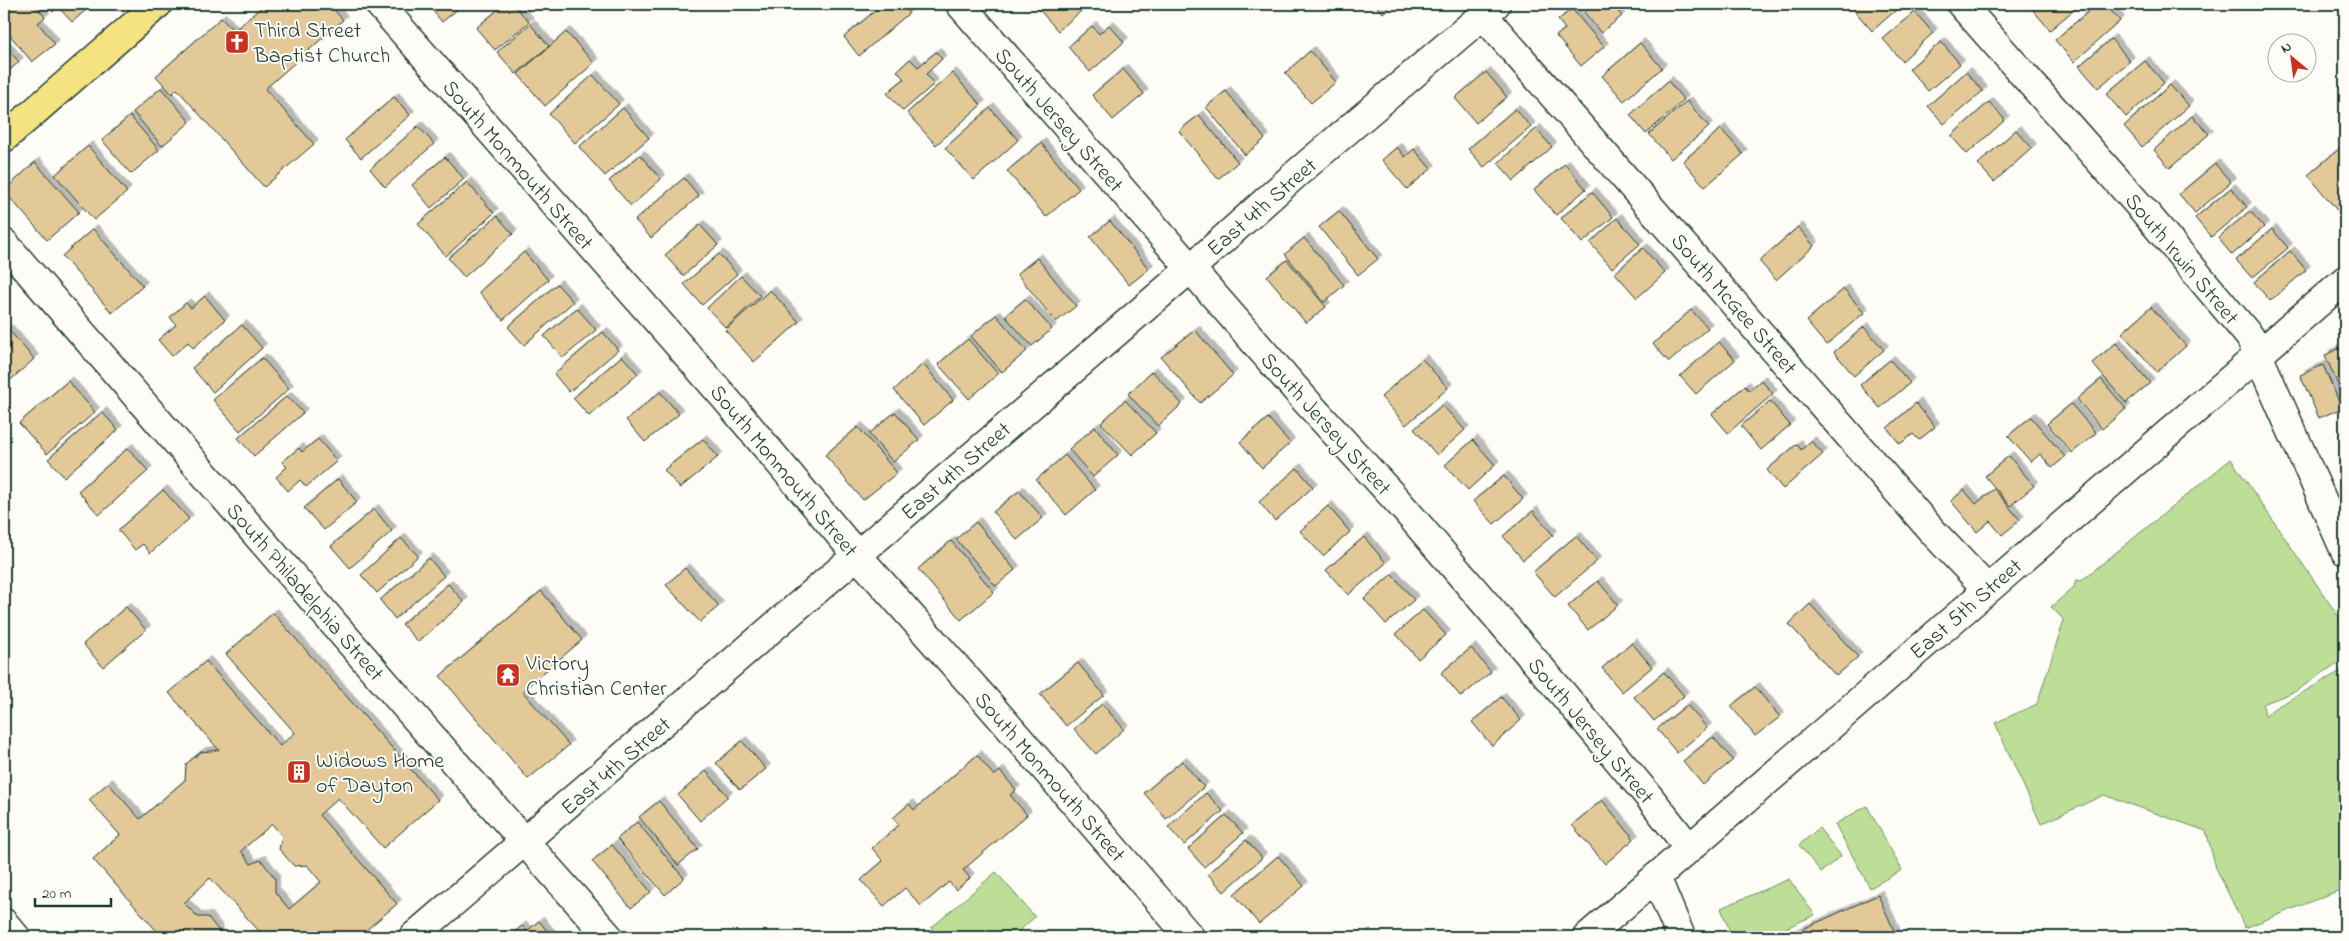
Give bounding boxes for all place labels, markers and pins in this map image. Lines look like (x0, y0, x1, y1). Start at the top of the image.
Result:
place label: Third Street Baptist Church (253, 16, 390, 73)
church icon: Third Street Baptist Church (224, 29, 250, 55)
place label: Victory Christian Center (525, 649, 667, 706)
temple icon: Victory Christian Center (495, 662, 521, 688)
place label: Widows Home of Dayton (316, 746, 444, 804)
building icon: Widows Home of Dayton (286, 759, 312, 785)

